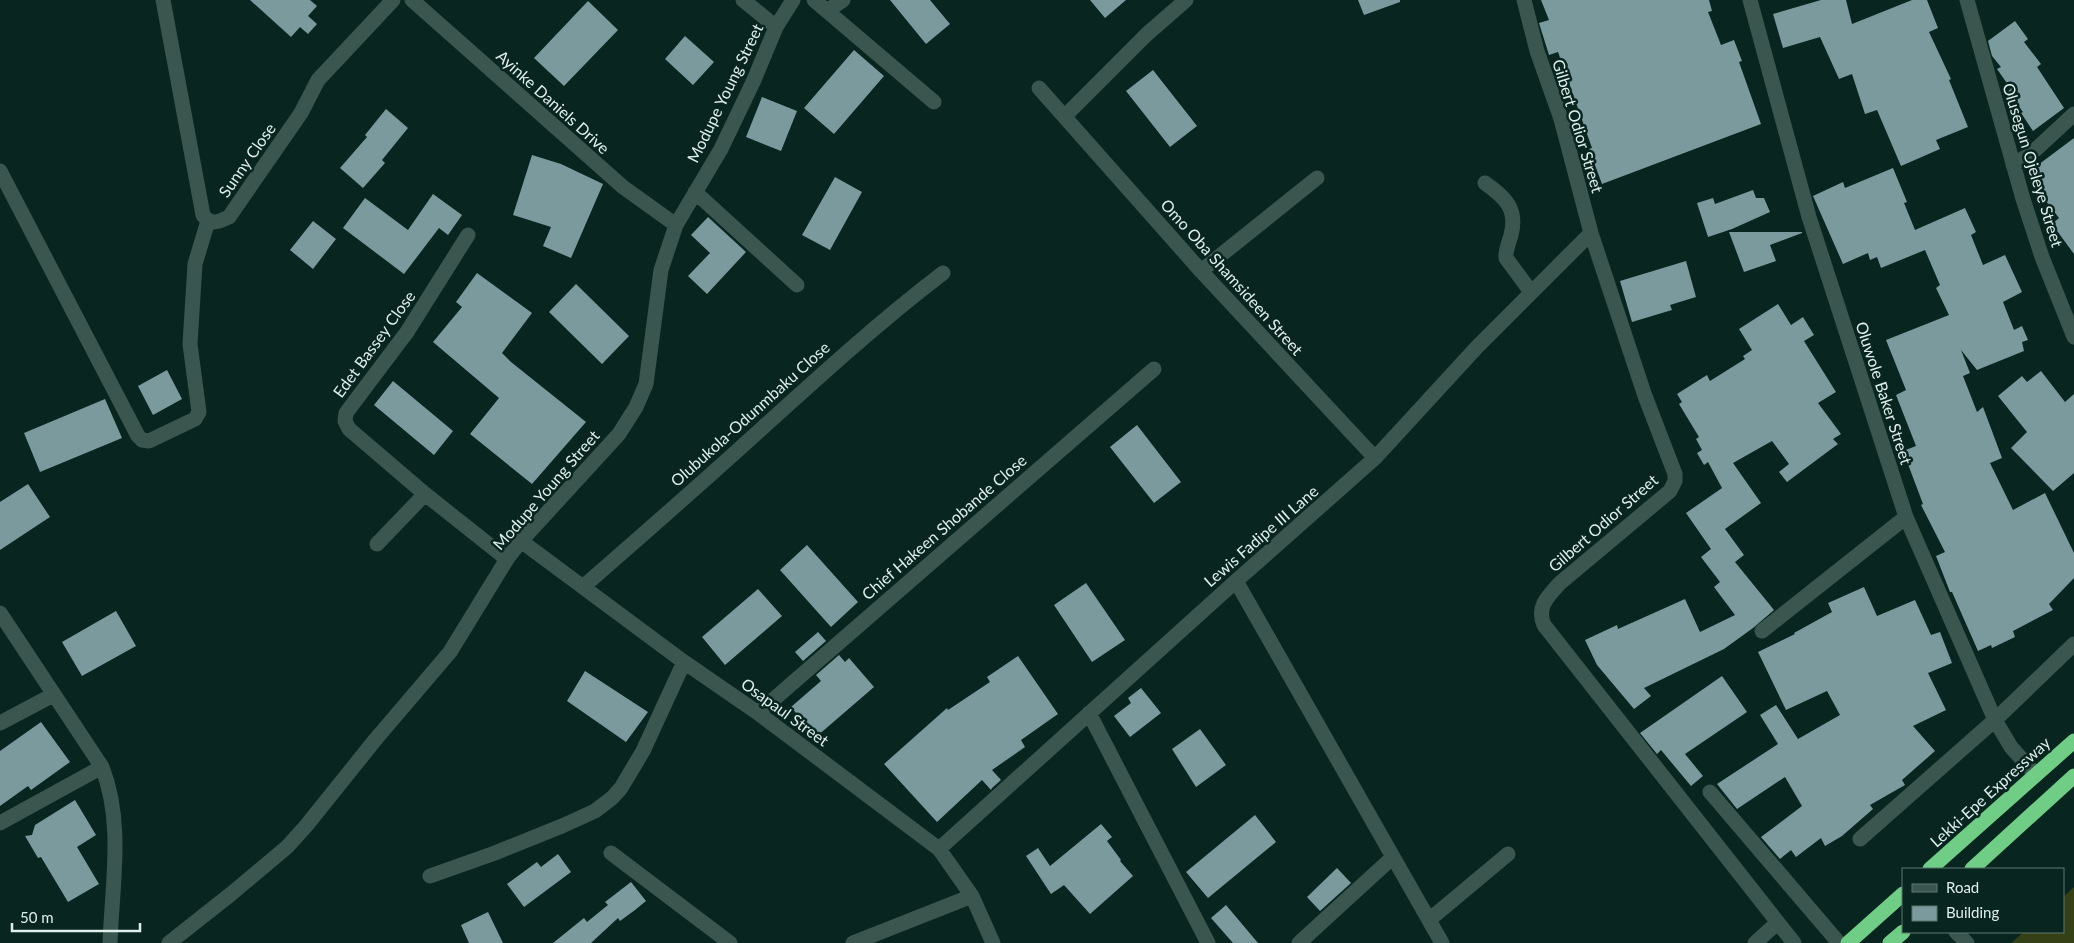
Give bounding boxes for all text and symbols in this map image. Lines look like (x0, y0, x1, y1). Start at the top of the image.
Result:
street label: Modupe Young Street (683, 20, 767, 165)
street label: Ayinke Daniels Drive (493, 46, 614, 157)
street label: Gilbert Odior Street (1549, 57, 1608, 195)
street label: Olusegun Ojeleye Street (1999, 80, 2068, 249)
street label: Sunny Close (214, 119, 279, 200)
street label: Omo Oba Shamsideen Street (1157, 195, 1308, 359)
street label: Edet Bassey Close (329, 287, 419, 401)
street label: Oluwole Baker Street (1852, 319, 1917, 467)
street label: Olubukola-Odunmbaku Close (666, 337, 833, 490)
street label: Modupe Young Street (489, 426, 603, 553)
street label: Chief Hakeen Shobande Close (858, 450, 1030, 603)
street label: Gilbert Odior Street (1544, 470, 1661, 575)
street label: Lewis Fadipe III Lane (1200, 481, 1322, 590)
street label: Osapaul Street (738, 674, 833, 750)
street label: Lekki-Epe Expressway (1926, 732, 2054, 851)
legend (1902, 868, 2064, 933)
text: Road (1946, 878, 1979, 896)
scale bar (12, 900, 140, 932)
text: Building (1946, 903, 1999, 921)
text: 50 m (20, 908, 54, 926)

